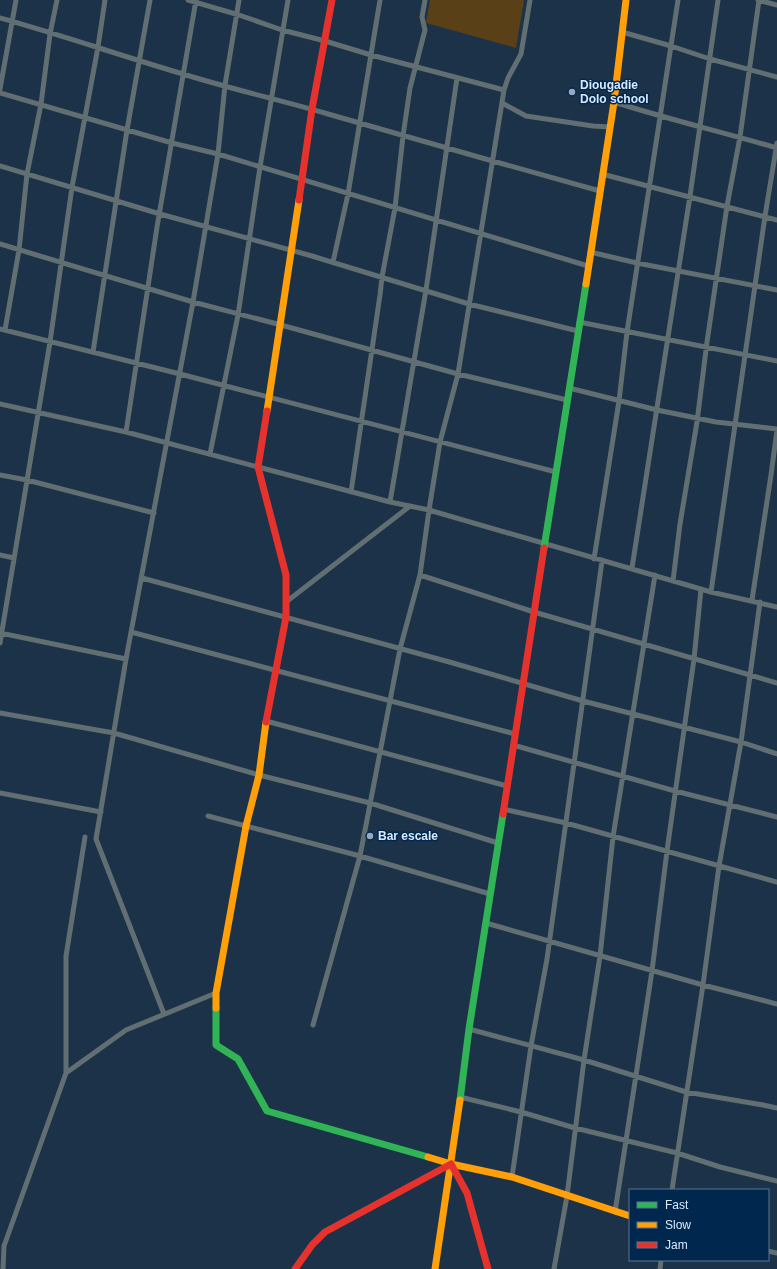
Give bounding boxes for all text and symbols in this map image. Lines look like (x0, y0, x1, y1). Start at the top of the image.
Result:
place label: Diougadie Dolo school (580, 78, 649, 106)
marker: Diougadie Dolo school (567, 87, 577, 97)
place label: Bar escale (378, 829, 438, 843)
marker: Bar escale (365, 831, 375, 841)
legend (629, 1189, 769, 1261)
text: Fast (665, 1198, 689, 1212)
text: Slow (665, 1218, 691, 1232)
text: Jam (665, 1238, 688, 1252)

